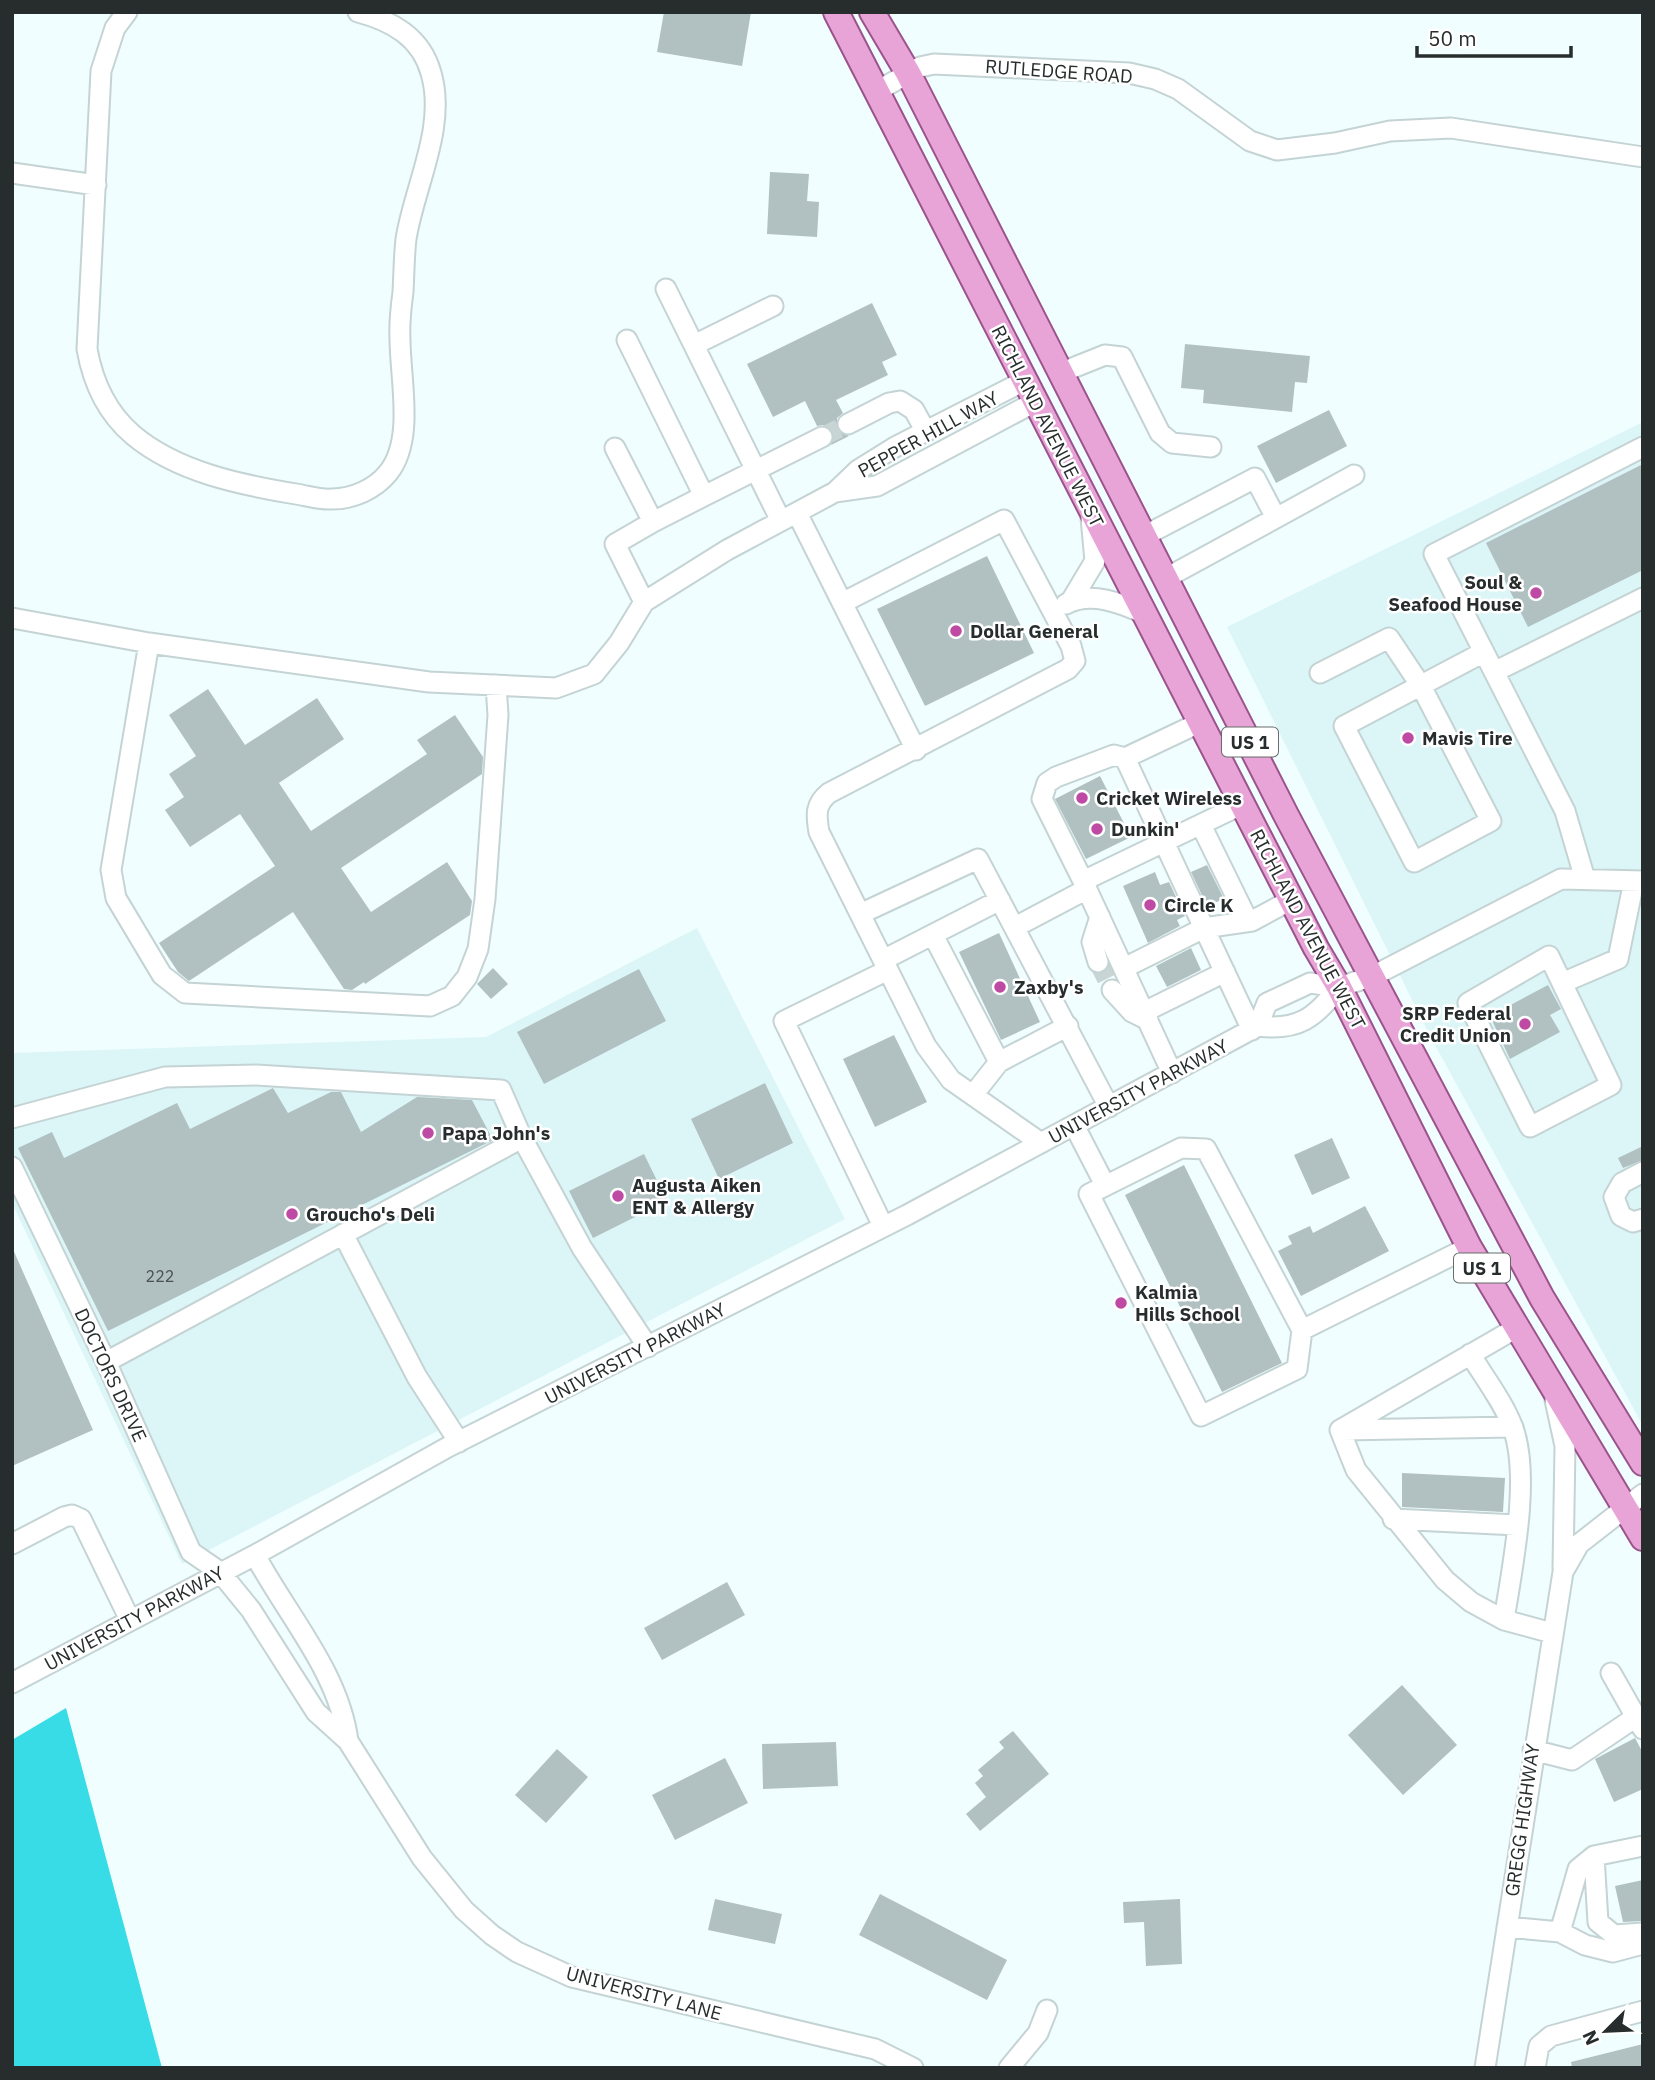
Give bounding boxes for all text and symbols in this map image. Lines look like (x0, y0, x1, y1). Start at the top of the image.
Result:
scale bar (1417, 14, 1571, 58)
text: 50 m (1428, 24, 1477, 52)
street label: RUTLEDGE ROAD (984, 54, 1134, 88)
street label: RICHLAND AVENUE WEST (987, 321, 1109, 531)
street label: PEPPER HILL WAY (853, 385, 1003, 483)
place label: Soul & Seafood House (1388, 570, 1522, 616)
marker: Soul & Seafood House (1528, 585, 1544, 601)
place label: Dollar General (970, 619, 1099, 643)
marker: Dollar General (948, 623, 964, 639)
place label: Mavis Tire (1422, 726, 1513, 750)
road number: US 1 (1222, 728, 1278, 756)
marker: Mavis Tire (1400, 730, 1416, 746)
place label: Cricket Wireless (1096, 786, 1242, 810)
marker: Cricket Wireless (1074, 790, 1090, 806)
place label: Dunkin' (1111, 817, 1179, 841)
marker: Dunkin' (1089, 821, 1105, 837)
street label: RICHLAND AVENUE WEST (1245, 825, 1371, 1033)
place label: Circle K (1164, 893, 1233, 917)
marker: Circle K (1142, 897, 1158, 913)
place label: Zaxby's (1014, 975, 1084, 999)
marker: Zaxby's (992, 979, 1008, 995)
place label: SRP Federal Credit Union (1400, 1001, 1511, 1047)
marker: SRP Federal Credit Union (1517, 1016, 1533, 1032)
street label: UNIVERSITY PARKWAY (1044, 1033, 1233, 1149)
place label: Papa John's (442, 1121, 550, 1145)
marker: Papa John's (420, 1125, 436, 1141)
place label: Augusta Aiken ENT & Allergy (632, 1173, 761, 1219)
marker: Augusta Aiken ENT & Allergy (610, 1188, 626, 1204)
place label: Groucho's Deli (306, 1202, 435, 1226)
marker: Groucho's Deli (284, 1206, 300, 1222)
road number: US 1 (1454, 1254, 1510, 1282)
house number: 222 (146, 1266, 174, 1286)
place label: Kalmia Hills School (1135, 1280, 1240, 1326)
marker: Kalmia Hills School (1113, 1295, 1129, 1311)
street label: UNIVERSITY PARKWAY (540, 1297, 730, 1409)
street label: DOCTORS DRIVE (70, 1304, 152, 1446)
street label: UNIVERSITY PARKWAY (40, 1560, 229, 1676)
street label: GREGG HIGHWAY (1499, 1741, 1545, 1898)
street label: UNIVERSITY LANE (563, 1961, 725, 2025)
north arrow (1571, 1996, 1641, 2066)
text: N (1577, 2027, 1604, 2049)

